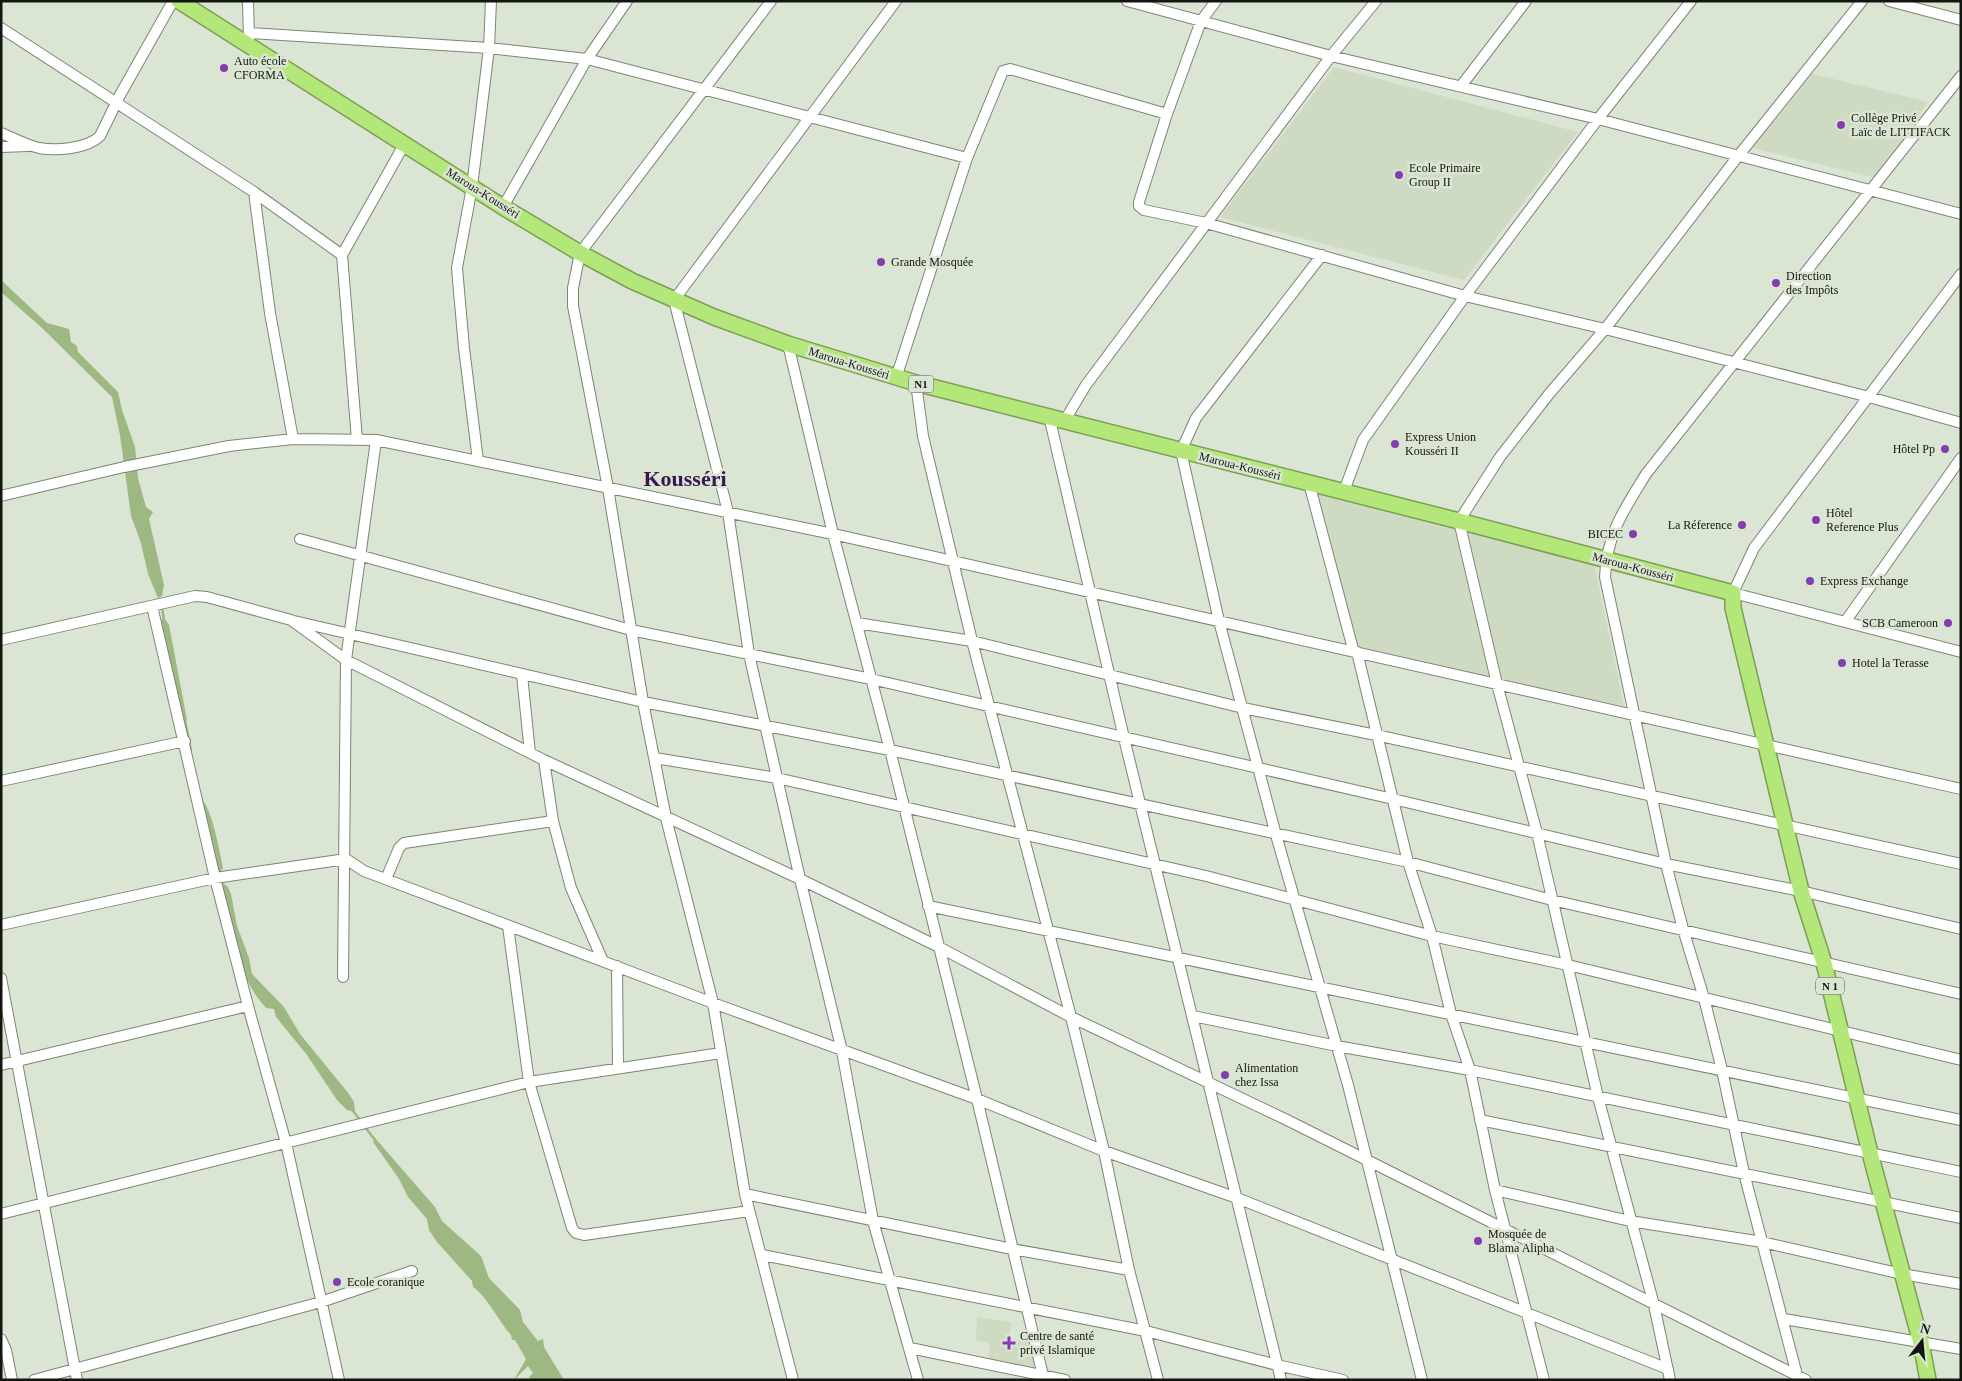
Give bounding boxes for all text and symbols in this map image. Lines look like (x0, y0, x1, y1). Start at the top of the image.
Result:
place label: Auto école CFORMA (234, 54, 286, 82)
marker: Auto école CFORMA (218, 62, 230, 74)
place label: Collège Privé Laïc de LITTIFACK (1851, 111, 1951, 139)
marker: Collège Privé Laïc de LITTIFACK (1835, 119, 1847, 131)
place label: Ecole Primaire Group II (1409, 161, 1481, 189)
street label: Maroua-Kousséri (444, 165, 523, 222)
marker: Ecole Primaire Group II (1393, 169, 1405, 181)
place label: Grande Mosquée (891, 255, 973, 269)
marker: Grande Mosquée (875, 256, 887, 268)
place label: Direction des Impôts (1786, 269, 1839, 297)
marker: Direction des Impôts (1770, 277, 1782, 289)
street label: Maroua-Kousséri (807, 344, 892, 382)
road number: N1 (908, 376, 934, 392)
place label: Express Union Kousséri II (1405, 430, 1476, 458)
marker: Express Union Kousséri II (1389, 438, 1401, 450)
place label: Hôtel Pp (1893, 442, 1935, 456)
marker: Hôtel Pp (1939, 443, 1951, 455)
street label: Maroua-Kousséri (1198, 449, 1283, 483)
district label: Kousséri (643, 466, 727, 491)
place label: Hôtel Reference Plus (1826, 506, 1899, 534)
marker: Hôtel Reference Plus (1810, 514, 1822, 526)
place label: La Réference (1668, 518, 1732, 532)
marker: La Réference (1736, 519, 1748, 531)
place label: BICEC (1588, 527, 1623, 541)
marker: BICEC (1627, 528, 1639, 540)
street label: Maroua-Kousséri (1591, 549, 1676, 585)
place label: Express Exchange (1820, 574, 1908, 588)
marker: Express Exchange (1804, 575, 1816, 587)
place label: SCB Cameroon (1862, 616, 1938, 630)
marker: SCB Cameroon (1942, 617, 1954, 629)
place label: Hotel la Terasse (1852, 656, 1929, 670)
marker: Hotel la Terasse (1836, 657, 1848, 669)
road number: N 1 (1816, 978, 1844, 994)
place label: Alimentation chez Issa (1235, 1061, 1298, 1089)
marker: Alimentation chez Issa (1219, 1069, 1231, 1081)
place label: Mosquée de Blama Alipha (1488, 1227, 1555, 1255)
marker: Mosquée de Blama Alipha (1472, 1235, 1484, 1247)
place label: Ecole coranique (347, 1275, 425, 1289)
marker: Ecole coranique (331, 1276, 343, 1288)
north arrow (1897, 1316, 1947, 1366)
text: N (1919, 1320, 1932, 1338)
place label: Centre de santé privé Islamique (1020, 1329, 1095, 1357)
marker: Centre de santé privé Islamique (1002, 1336, 1016, 1350)

